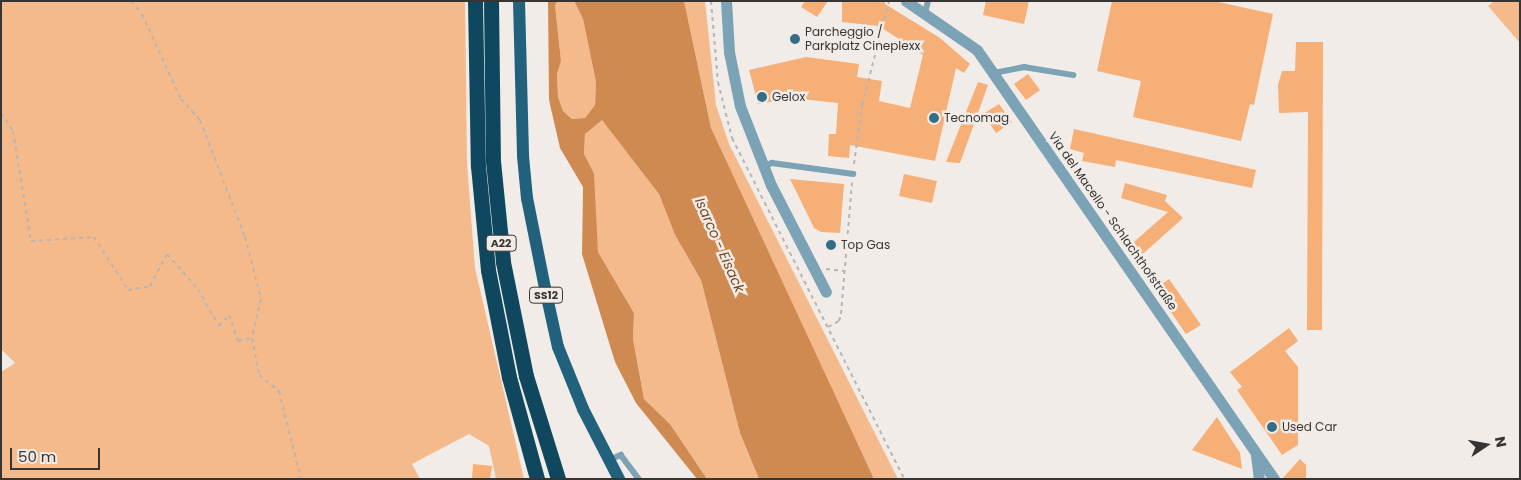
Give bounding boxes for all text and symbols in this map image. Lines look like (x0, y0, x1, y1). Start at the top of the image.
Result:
place label: Parcheggio / Parkplatz Cineplexx (805, 25, 920, 53)
marker: Parcheggio / Parkplatz Cineplexx (789, 33, 801, 45)
place label: Gelox (772, 90, 805, 104)
marker: Gelox (756, 91, 768, 103)
place label: Tecnomag (944, 111, 1009, 125)
marker: Tecnomag (928, 112, 940, 124)
street label: Via del Macello - Schlachthofstraße (1046, 129, 1180, 313)
water label: Isarco - Eisack (692, 195, 748, 295)
road number: A22 (485, 234, 517, 252)
place label: Top Gas (841, 238, 890, 252)
marker: Top Gas (825, 239, 837, 251)
road number: SS12 (528, 286, 564, 304)
place label: Used Car (1282, 420, 1337, 434)
north arrow (1461, 420, 1511, 470)
marker: Used Car (1266, 421, 1278, 433)
text: N (1490, 435, 1512, 449)
scale bar (12, 438, 102, 470)
text: 50 m (18, 446, 56, 467)

